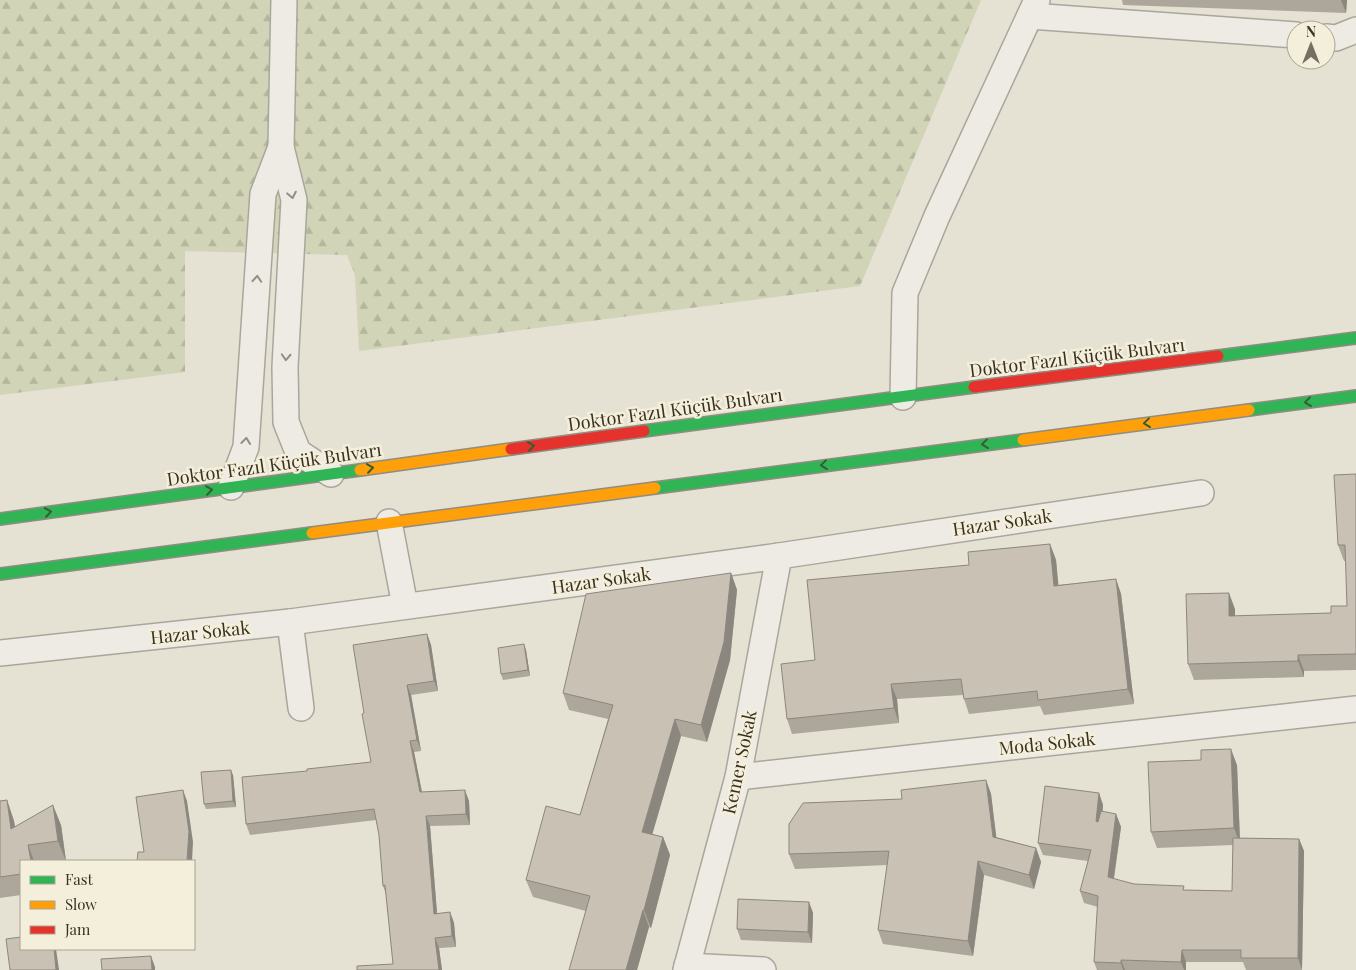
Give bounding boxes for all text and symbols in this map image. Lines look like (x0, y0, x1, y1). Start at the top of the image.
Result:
north arrow (1286, 20, 1336, 70)
text: N (1306, 22, 1316, 41)
one-way arrow (286, 190, 297, 199)
one-way arrow (251, 274, 262, 282)
street label: Doktor Fazıl Küçük Bulvarı (968, 332, 1186, 382)
one-way arrow (280, 353, 291, 361)
street label: Doktor Fazıl Küçük Bulvarı (566, 382, 784, 436)
one-way arrow (1303, 396, 1311, 407)
one-way arrow (1142, 417, 1150, 428)
one-way arrow (240, 436, 251, 444)
street label: Doktor Fazıl Küçük Bulvarı (165, 437, 383, 491)
one-way arrow (981, 438, 989, 449)
one-way arrow (527, 442, 536, 452)
one-way arrow (820, 459, 828, 470)
one-way arrow (367, 463, 375, 474)
one-way arrow (206, 485, 214, 496)
street label: Hazar Sokak (951, 503, 1053, 541)
one-way arrow (45, 507, 53, 518)
street label: Hazar Sokak (550, 561, 652, 599)
street label: Hazar Sokak (149, 615, 251, 649)
street label: Kemer Sokak (716, 708, 762, 816)
street label: Moda Sokak (998, 726, 1097, 760)
legend (20, 860, 195, 950)
text: Fast (65, 869, 94, 889)
text: Slow (65, 894, 97, 914)
text: Jam (64, 919, 91, 939)

